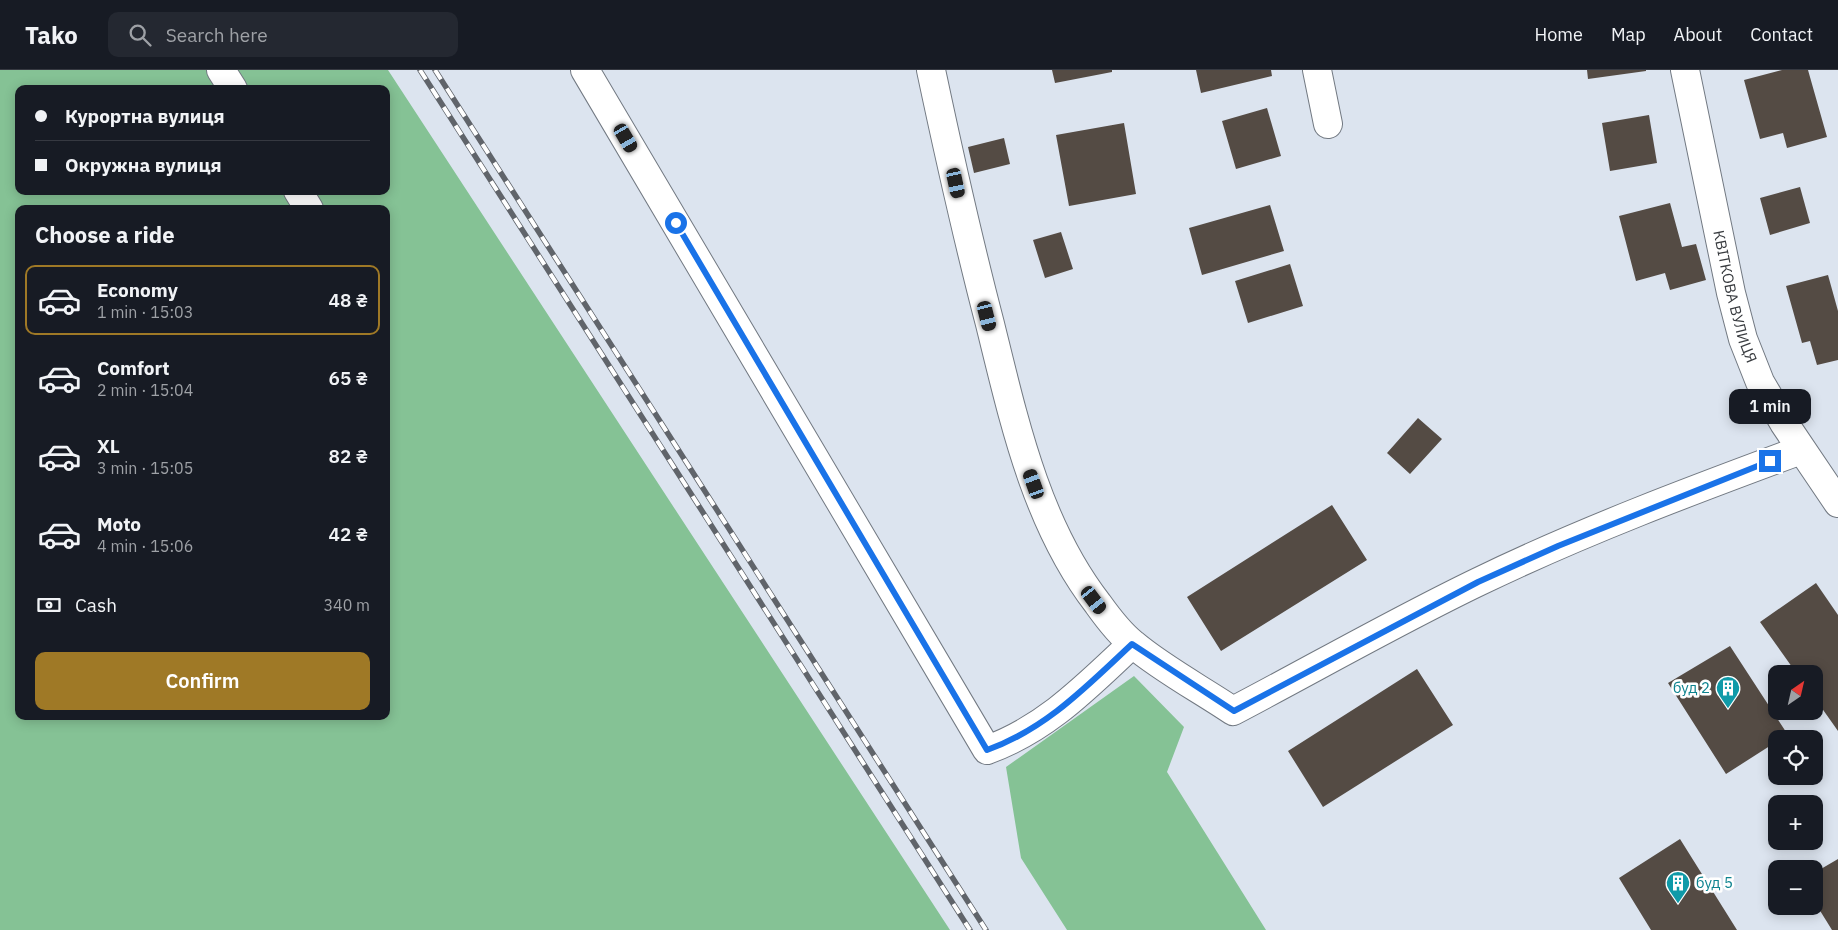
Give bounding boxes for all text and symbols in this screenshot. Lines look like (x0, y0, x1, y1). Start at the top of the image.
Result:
search box (108, 12, 458, 57)
text: Tako (25, 19, 78, 51)
icon: search (126, 21, 154, 49)
text: Search here (166, 23, 268, 47)
text: Home (1535, 23, 1583, 46)
text: Map (1611, 23, 1646, 46)
text: About (1674, 23, 1722, 46)
text: Contact (1750, 23, 1813, 46)
text: Курортна вулиця (65, 104, 225, 128)
car (612, 121, 639, 155)
text: Окружна вулиця (65, 153, 222, 177)
car (945, 167, 966, 199)
route start (665, 212, 687, 234)
text: Choose a ride (35, 220, 175, 249)
street label: КВІТКОВА ВУЛИЦЯ (1709, 228, 1761, 366)
icon: car (37, 278, 82, 323)
text: Economy (97, 278, 178, 302)
text: 48 ₴ (329, 288, 368, 312)
car (976, 300, 997, 332)
text: 1 min · 15:03 (97, 302, 193, 322)
icon: car (37, 356, 82, 401)
text: Comfort (97, 356, 170, 380)
text: 65 ₴ (329, 366, 368, 390)
text: 2 min · 15:04 (97, 380, 193, 400)
callout: 1 min (1729, 388, 1811, 424)
text: 1 min (1749, 396, 1791, 416)
icon: car (37, 434, 82, 479)
text: XL (97, 434, 120, 458)
text: 82 ₴ (329, 444, 368, 468)
route end (1759, 450, 1781, 472)
text: 3 min · 15:05 (97, 458, 193, 478)
car (1021, 467, 1046, 501)
icon: car (37, 512, 82, 557)
text: Moto (97, 512, 141, 536)
text: 42 ₴ (329, 522, 368, 546)
text: 4 min · 15:06 (97, 536, 193, 556)
car (1078, 584, 1109, 616)
icon: cash (35, 591, 63, 619)
text: Cash (75, 593, 117, 617)
text: 340 m (323, 595, 370, 615)
button: Confirm (35, 652, 370, 710)
north arrow (1768, 665, 1822, 720)
map controls (1768, 665, 1823, 915)
building icon: буд 2 (1715, 675, 1741, 709)
place label: буд 2 (1673, 678, 1710, 697)
button: locate (1768, 730, 1823, 785)
button: + (1768, 795, 1823, 850)
button: − (1768, 860, 1823, 915)
building icon: буд 5 (1665, 870, 1691, 904)
place label: буд 5 (1696, 873, 1733, 892)

